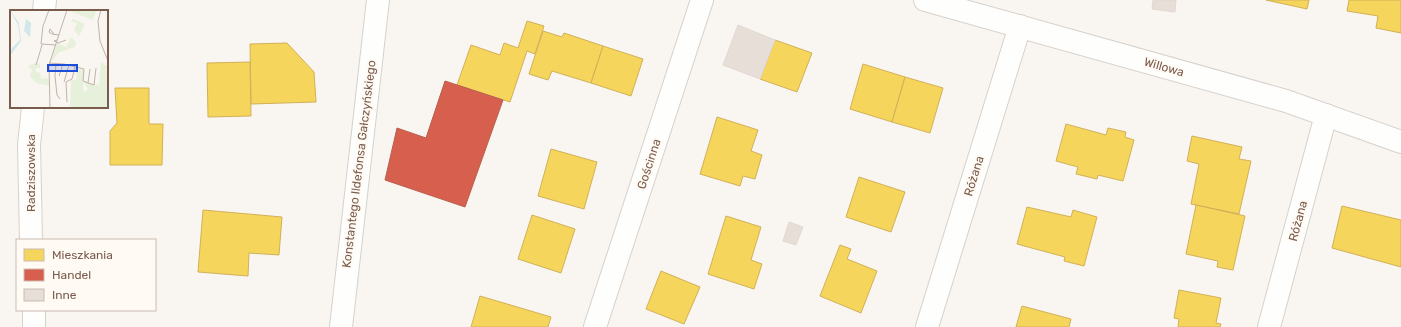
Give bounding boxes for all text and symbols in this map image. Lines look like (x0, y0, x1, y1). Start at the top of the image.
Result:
inset map (10, 10, 108, 108)
street label: Willowa (1142, 55, 1186, 79)
street label: Konstantego Ildefonsa Gałczyńskiego (339, 59, 379, 269)
street label: Radziszowska (24, 134, 38, 212)
street label: Gościnna (634, 137, 664, 191)
street label: Różana (961, 154, 987, 198)
street label: Różana (1286, 199, 1310, 243)
legend (16, 239, 156, 311)
text: Mieszkania (52, 248, 113, 262)
text: Handel (52, 268, 91, 282)
text: Inne (52, 288, 77, 302)

